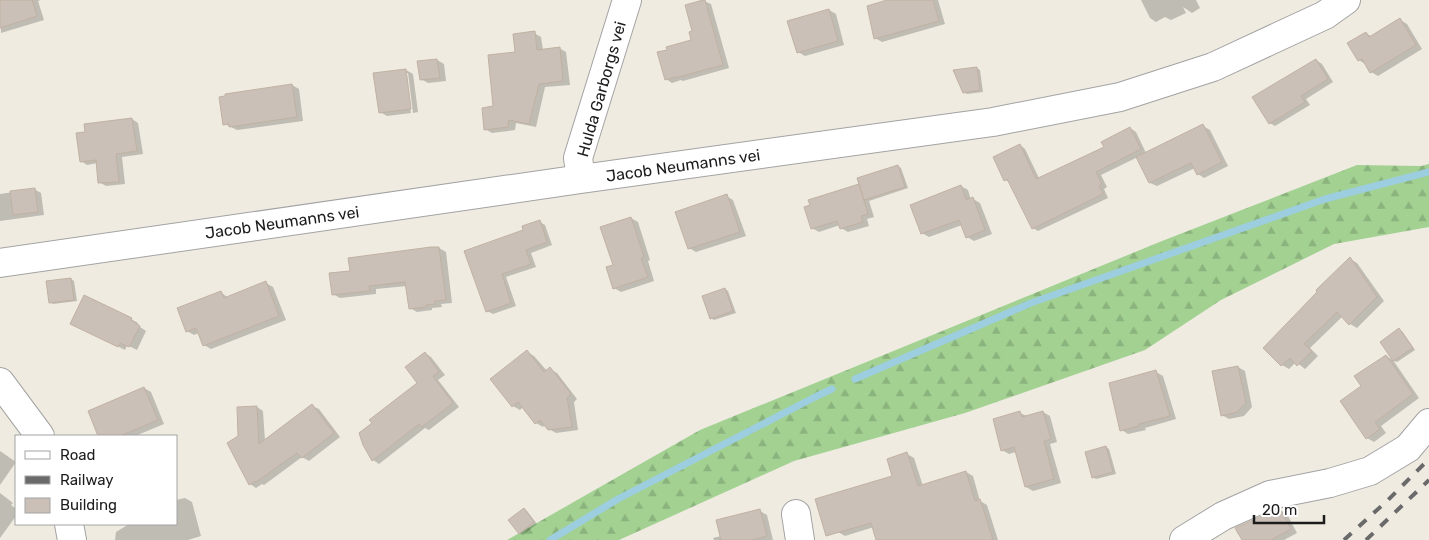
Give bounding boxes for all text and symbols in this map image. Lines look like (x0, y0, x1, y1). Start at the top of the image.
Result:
street label: Hulda Garborgs vei (573, 19, 630, 159)
street label: Jacob Neumanns vei (605, 145, 761, 186)
street label: Jacob Neumanns vei (204, 202, 360, 243)
legend (15, 435, 178, 525)
text: Road (60, 446, 96, 464)
text: Railway (60, 471, 114, 489)
scale bar (1254, 492, 1324, 524)
text: Building (60, 496, 117, 514)
text: 20 m (1262, 501, 1297, 519)

